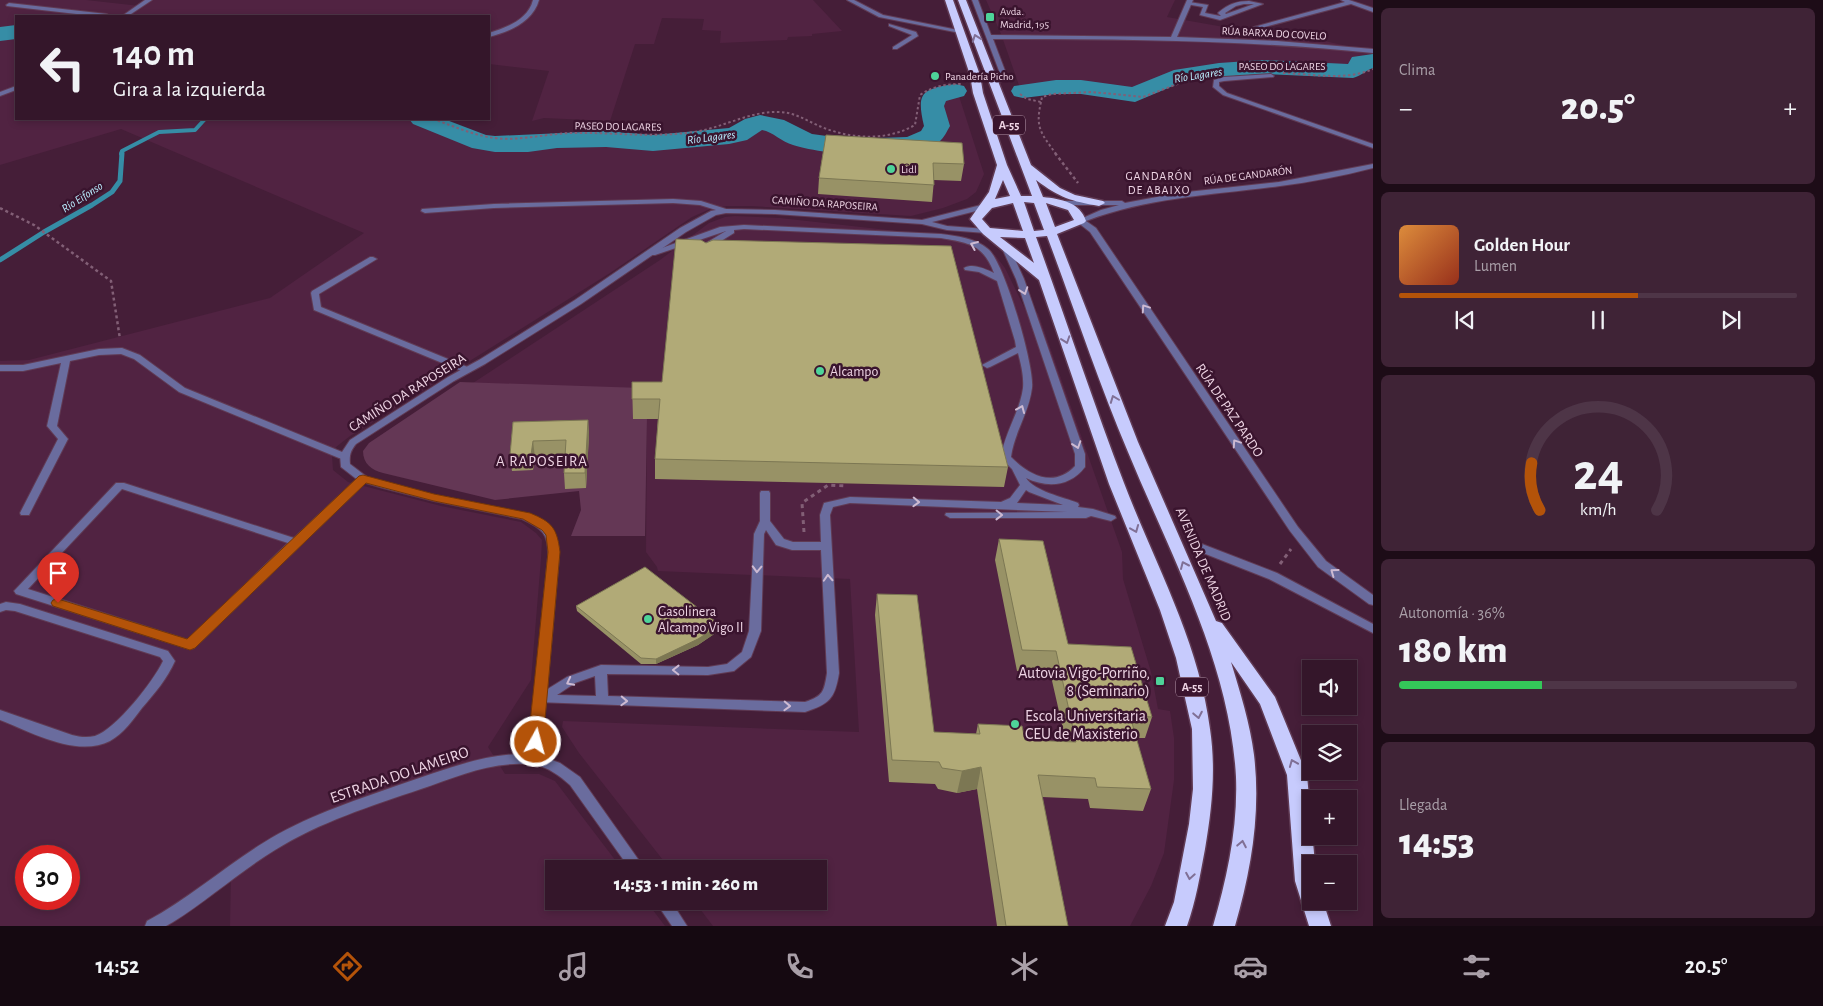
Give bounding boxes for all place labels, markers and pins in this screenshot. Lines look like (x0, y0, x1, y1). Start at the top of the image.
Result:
place label: Avda. Madrid, 195 (1000, 6, 1050, 30)
marker: Avda. Madrid, 195 (984, 11, 996, 23)
marker: Panadería Picho (929, 70, 941, 82)
place label: Panadería Picho (945, 71, 1014, 82)
marker: Lidl (885, 163, 897, 175)
place label: Lidl (901, 164, 917, 175)
marker: Alcampo (814, 365, 826, 377)
place label: Alcampo (830, 365, 878, 379)
pin (37, 552, 79, 603)
place label: Gasolinera Alcampo Vigo II (658, 605, 743, 635)
marker: Gasolinera Alcampo Vigo II (642, 613, 654, 625)
place label: Autovia Vigo-Porriño, 8 (Seminario) (1018, 665, 1150, 699)
marker: Autovia Vigo-Porriño, 8 (Seminario) (1154, 675, 1166, 687)
place label: Escola Universitaria CEU de Maxisterio (1025, 708, 1146, 742)
marker: Escola Universitaria CEU de Maxisterio (1009, 718, 1021, 730)

